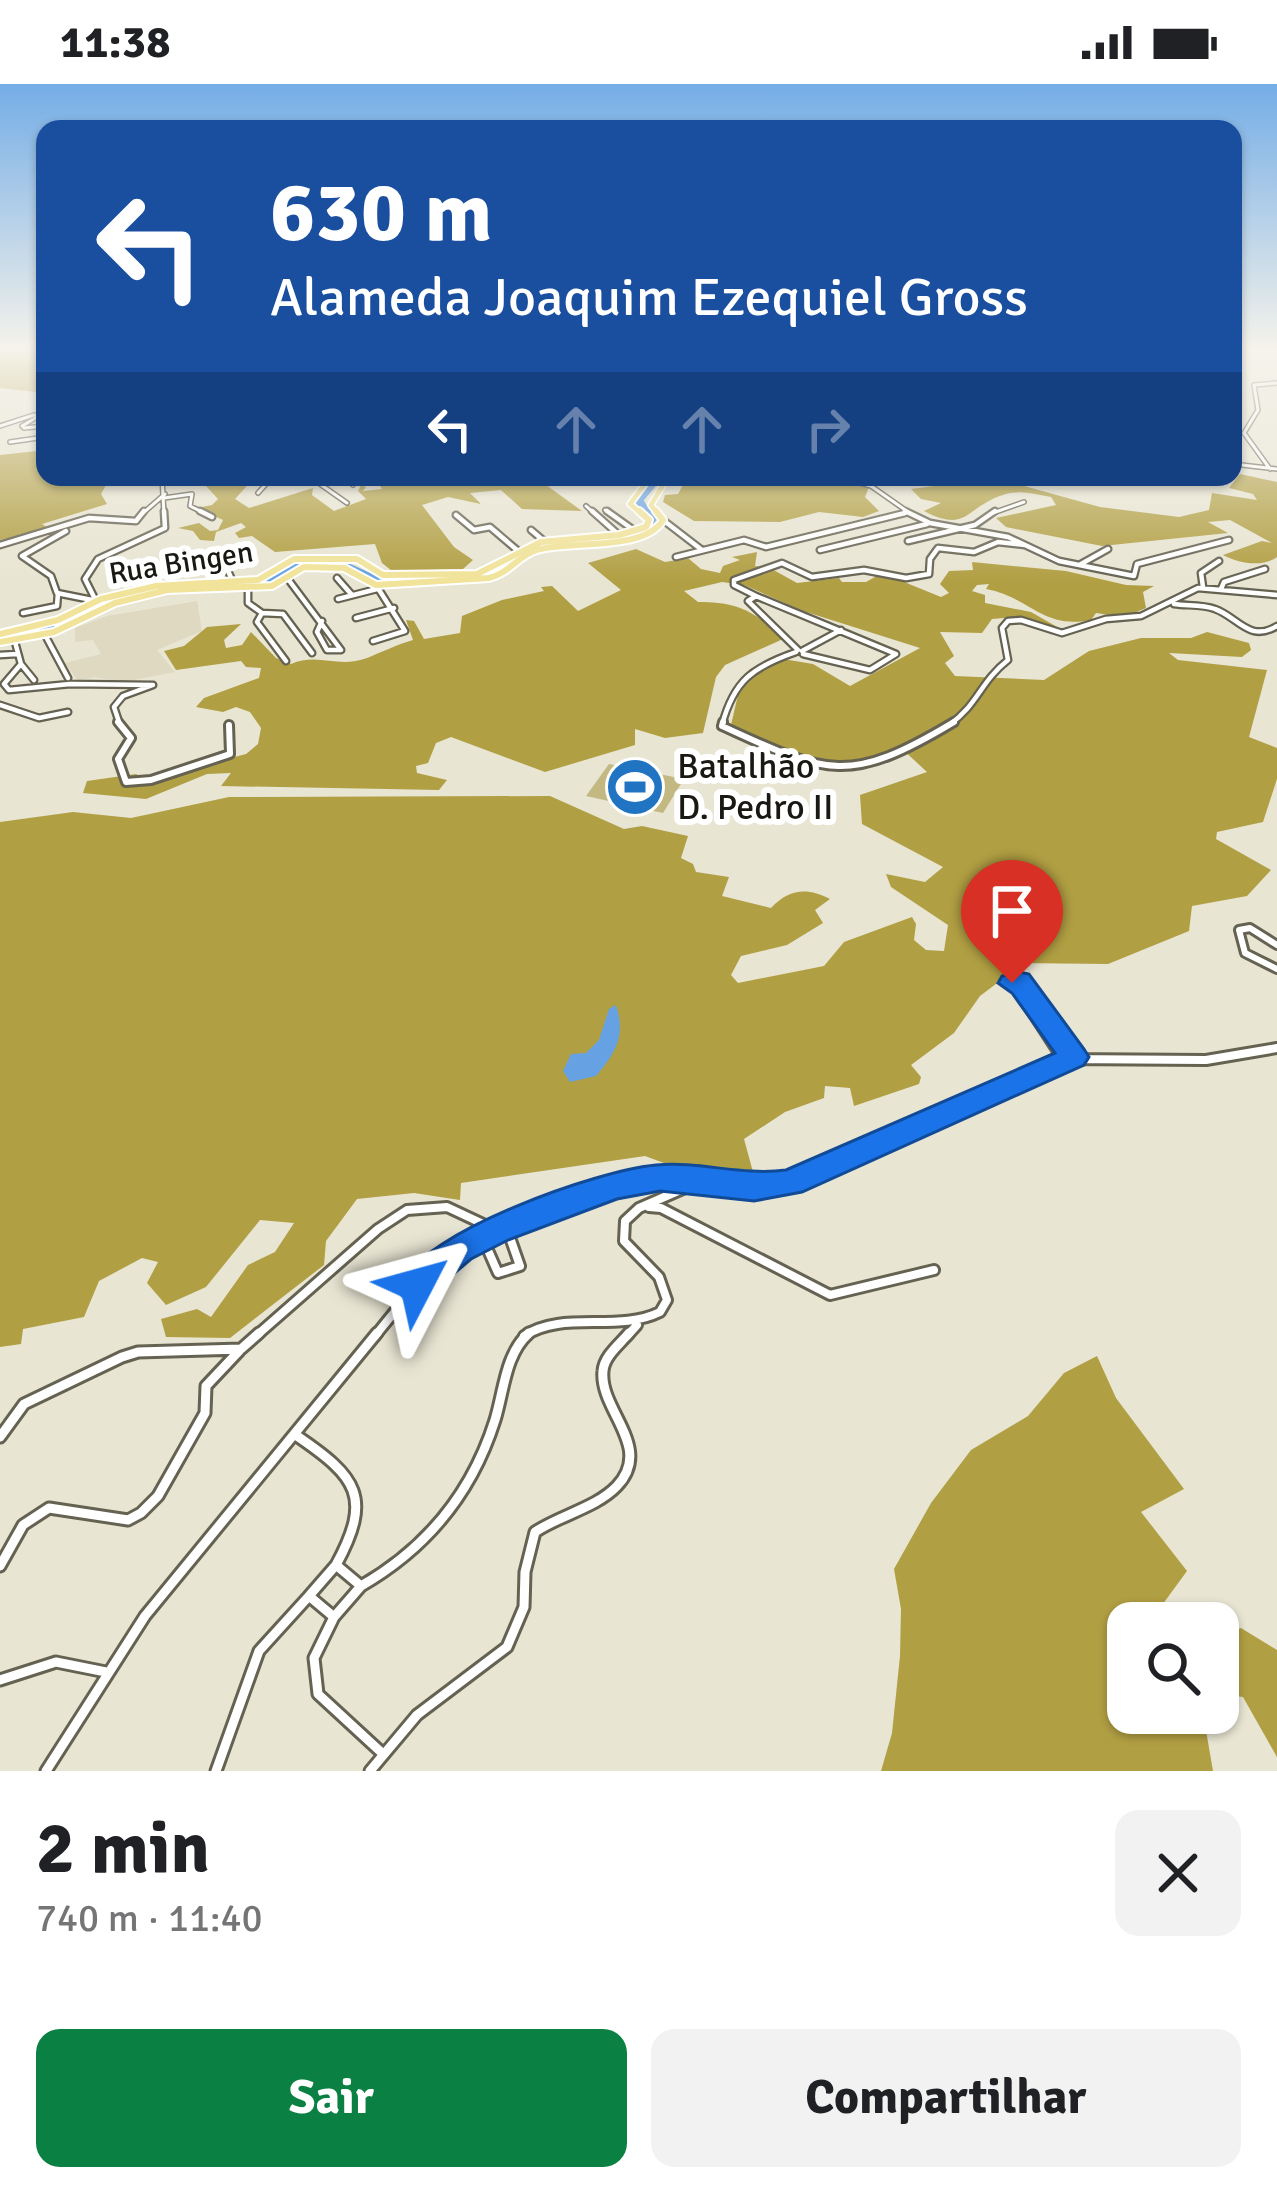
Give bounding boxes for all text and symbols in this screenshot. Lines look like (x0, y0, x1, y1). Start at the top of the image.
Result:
text: 11:38 (60, 15, 170, 70)
text: 630 m (270, 161, 492, 265)
icon: left (72, 168, 228, 324)
text: Alameda Joaquim Ezequiel Gross (270, 264, 1028, 331)
icon: left (417, 396, 483, 462)
icon: ahead (543, 396, 609, 462)
icon: ahead (669, 396, 735, 462)
icon: right (795, 396, 861, 462)
street label: Rua Bingen (106, 533, 256, 593)
place label: Batalhão D. Pedro II (677, 744, 834, 830)
sports icon: Batalhão D. Pedro II (604, 756, 666, 818)
pin (961, 860, 1063, 983)
icon: arrive (979, 878, 1045, 944)
position arrow (354, 1222, 480, 1348)
map controls (1107, 1602, 1239, 1734)
button: search (1107, 1602, 1239, 1734)
text: 2 min (36, 1804, 210, 1893)
button: close (1115, 1810, 1241, 1936)
text: 740 m · 11:40 (36, 1894, 263, 1942)
button: Sair (36, 2029, 627, 2167)
button: Compartilhar (651, 2029, 1241, 2167)

